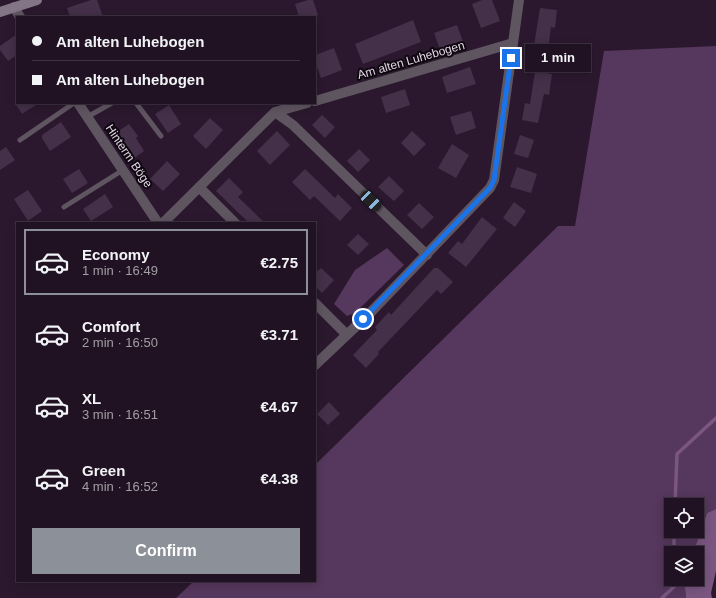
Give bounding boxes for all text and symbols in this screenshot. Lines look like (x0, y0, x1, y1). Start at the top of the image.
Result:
text: Am alten Luhebogen (56, 33, 204, 50)
street label: Am alten Luhebogen (356, 38, 466, 82)
callout: 1 min (525, 44, 591, 72)
route end (502, 49, 520, 67)
text: 1 min (541, 50, 575, 65)
text: Am alten Luhebogen (56, 71, 204, 88)
street label: Hinterm Böge (103, 122, 155, 191)
car (358, 188, 384, 214)
icon: car (34, 244, 70, 280)
text: Economy (82, 246, 150, 263)
text: €2.75 (260, 254, 298, 271)
text: 1 min · 16:49 (82, 263, 158, 278)
route start (354, 310, 372, 328)
icon: car (34, 316, 70, 352)
text: Comfort (82, 318, 140, 335)
text: €3.71 (260, 326, 298, 343)
text: 2 min · 16:50 (82, 335, 158, 350)
icon: car (34, 388, 70, 424)
text: XL (82, 390, 101, 407)
text: €4.67 (260, 398, 298, 415)
text: 3 min · 16:51 (82, 407, 158, 422)
icon: car (34, 460, 70, 496)
text: Green (82, 462, 125, 479)
text: €4.38 (260, 470, 298, 487)
text: 4 min · 16:52 (82, 479, 158, 494)
map controls (664, 498, 704, 586)
button: locate (664, 498, 704, 538)
button: Confirm (32, 528, 300, 574)
button: layers (664, 546, 704, 586)

